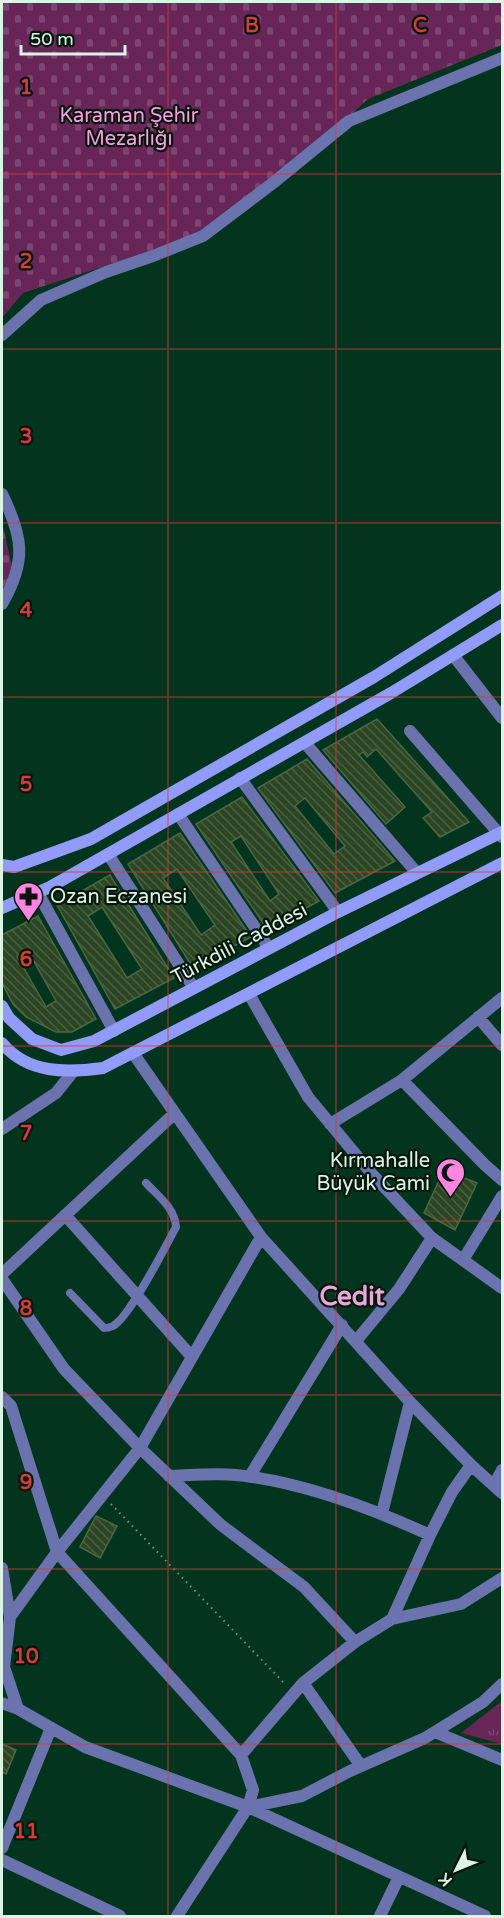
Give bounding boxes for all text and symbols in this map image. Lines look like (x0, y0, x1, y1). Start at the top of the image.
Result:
text: B (245, 14, 259, 38)
text: C (413, 14, 427, 38)
scale bar (21, 18, 124, 56)
text: 50 m (30, 28, 74, 50)
text: 1 (20, 76, 32, 100)
park label: Karaman Şehir Mezarlığı (60, 104, 199, 151)
text: 2 (20, 250, 32, 274)
text: 3 (20, 425, 32, 449)
text: 4 (20, 599, 33, 623)
text: 5 (20, 773, 32, 797)
pharmacy icon: Ozan Eczanesi (13, 880, 45, 922)
place label: Ozan Eczanesi (50, 885, 187, 909)
street label: Türkdili Caddesi (167, 898, 312, 990)
text: 6 (20, 948, 32, 972)
text: 7 (20, 1122, 32, 1146)
place label: Kırmahalle Büyük Cami (317, 1149, 430, 1196)
mosque icon: Kırmahalle Büyük Cami (435, 1156, 467, 1198)
district label: Cedit (319, 1281, 385, 1312)
text: 8 (20, 1297, 32, 1321)
text: 9 (20, 1471, 32, 1495)
text: 10 (13, 1645, 39, 1669)
text: 11 (13, 1820, 39, 1844)
north arrow (426, 1840, 486, 1900)
text: K (435, 1869, 457, 1890)

